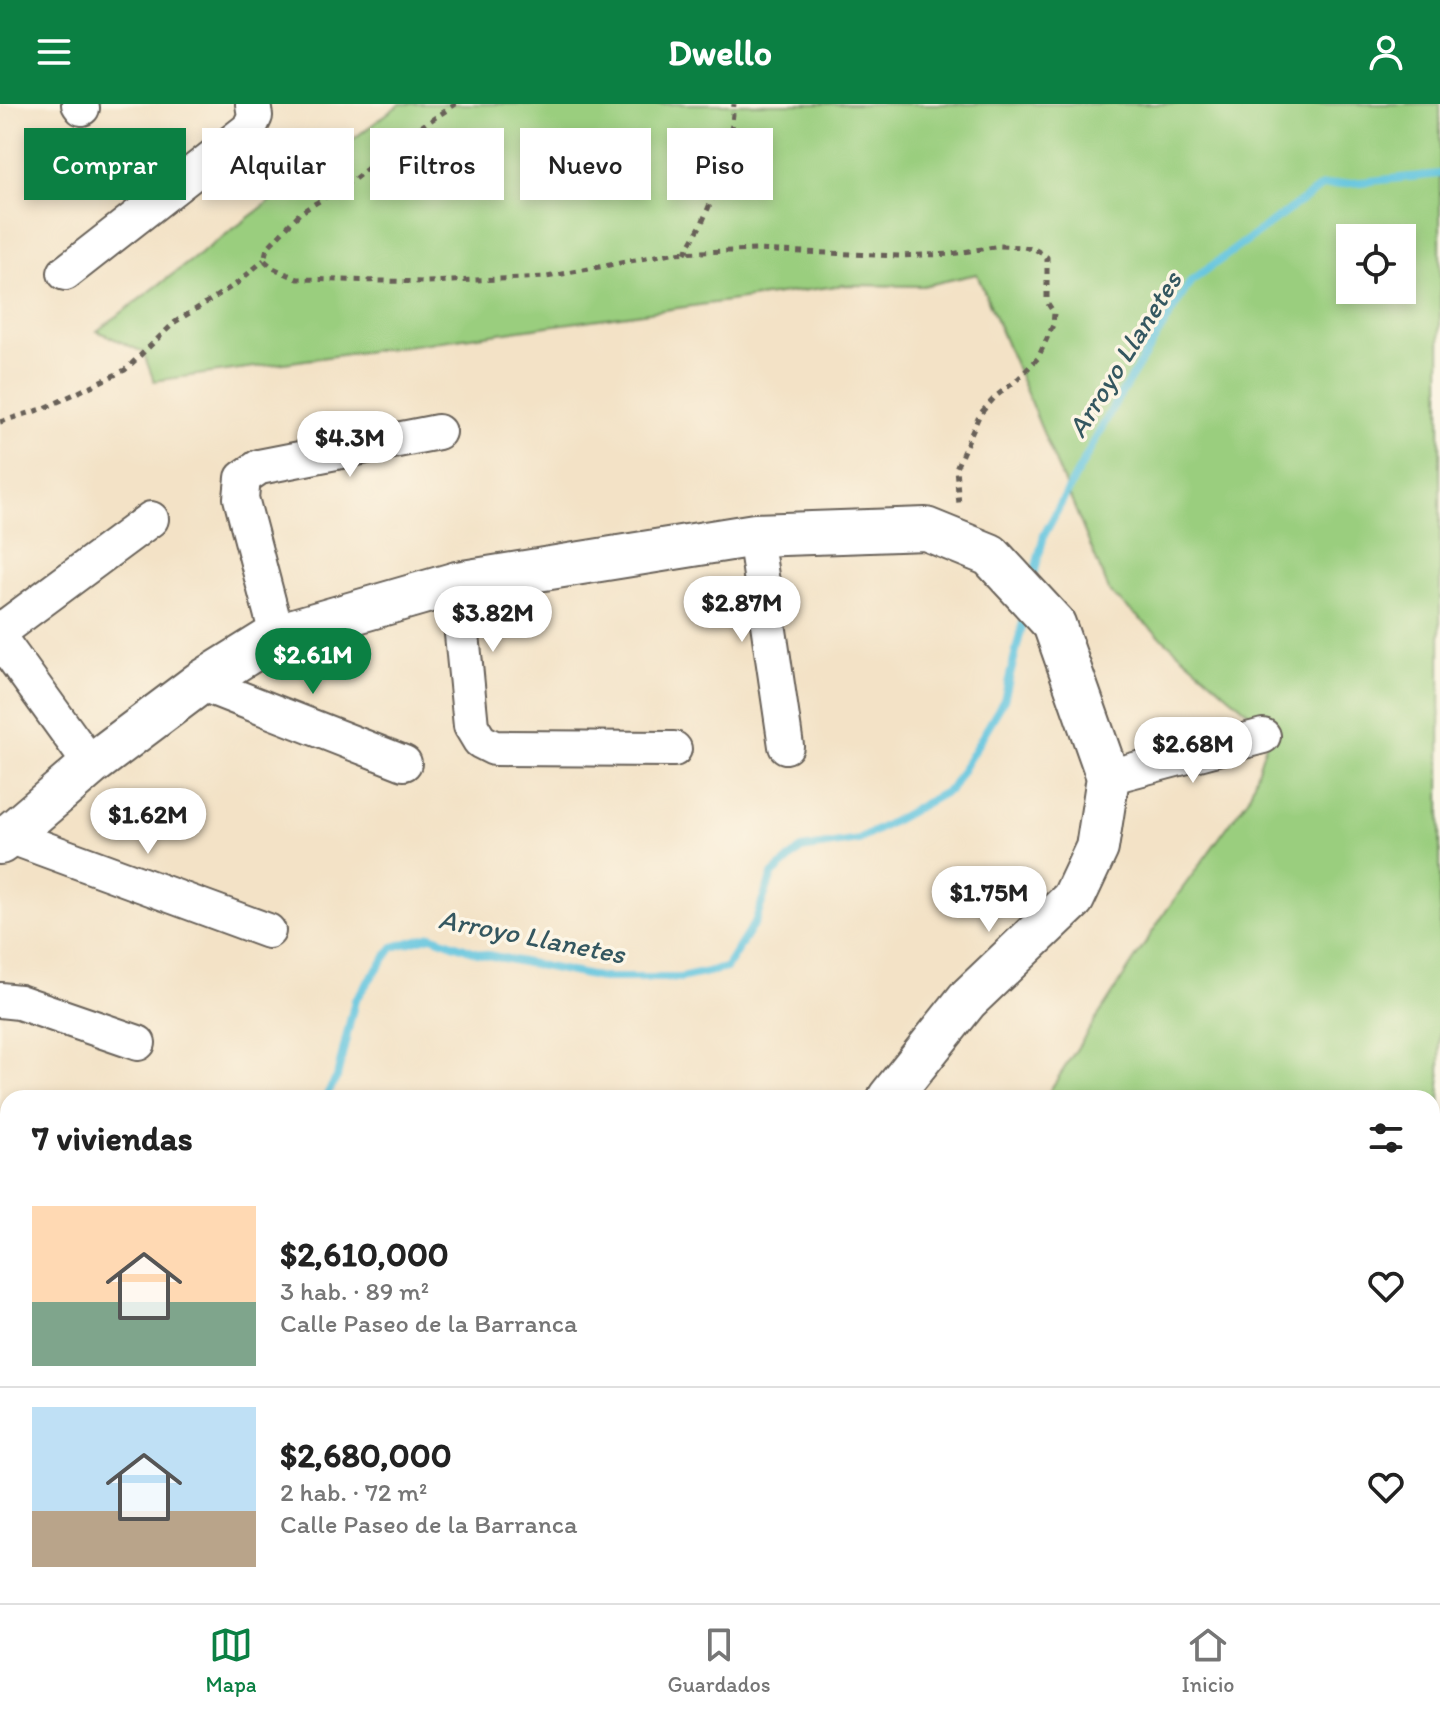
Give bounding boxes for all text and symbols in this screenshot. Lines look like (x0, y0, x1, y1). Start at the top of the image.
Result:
icon: menu (32, 30, 76, 74)
icon: person (1364, 30, 1408, 74)
text: Dwello (668, 31, 772, 74)
chip: Comprar (24, 128, 186, 200)
chip: Alquilar (202, 128, 354, 200)
chip: Filtros (370, 128, 504, 200)
chip: Nuevo (520, 128, 651, 200)
chip: Piso (667, 128, 773, 200)
map controls (1336, 224, 1416, 304)
button: locate (1336, 224, 1416, 304)
water label: Arroyo Llanetes (1060, 264, 1189, 443)
pin: $4.3M (294, 411, 406, 479)
text: $4.3M (315, 421, 385, 453)
pin: $2.87M (677, 576, 807, 644)
pin: $3.82M (428, 586, 558, 654)
text: $2.87M (702, 586, 782, 618)
text: $3.82M (452, 596, 534, 628)
pin: $2.61M (248, 628, 378, 696)
text: $2.61M (273, 638, 353, 670)
pin: $2.68M (1128, 717, 1258, 785)
text: $2.68M (1152, 727, 1234, 759)
pin: $1.62M (83, 788, 213, 856)
text: $1.62M (108, 798, 188, 830)
pin: $1.75M (924, 866, 1054, 934)
text: $1.75M (950, 876, 1028, 908)
water label: Arroyo Llanetes (436, 901, 629, 971)
icon: filters (1364, 1116, 1408, 1160)
text: 7 viviendas (32, 1118, 193, 1159)
text: $2,610,000 (280, 1234, 449, 1275)
icon: home (96, 1238, 192, 1334)
icon: heart (1364, 1264, 1408, 1308)
text: 3 hab. · 89 m² (280, 1275, 429, 1307)
text: Calle Paseo de la Barranca (280, 1307, 578, 1339)
text: $2,680,000 (280, 1435, 452, 1476)
icon: home (96, 1439, 192, 1535)
icon: heart (1364, 1465, 1408, 1509)
text: 2 hab. · 72 m² (280, 1476, 427, 1508)
text: Calle Paseo de la Barranca (280, 1508, 578, 1540)
tab: Mapa (205, 1623, 257, 1698)
tab: Guardados (667, 1623, 771, 1698)
tab: Inicio (1181, 1623, 1235, 1698)

